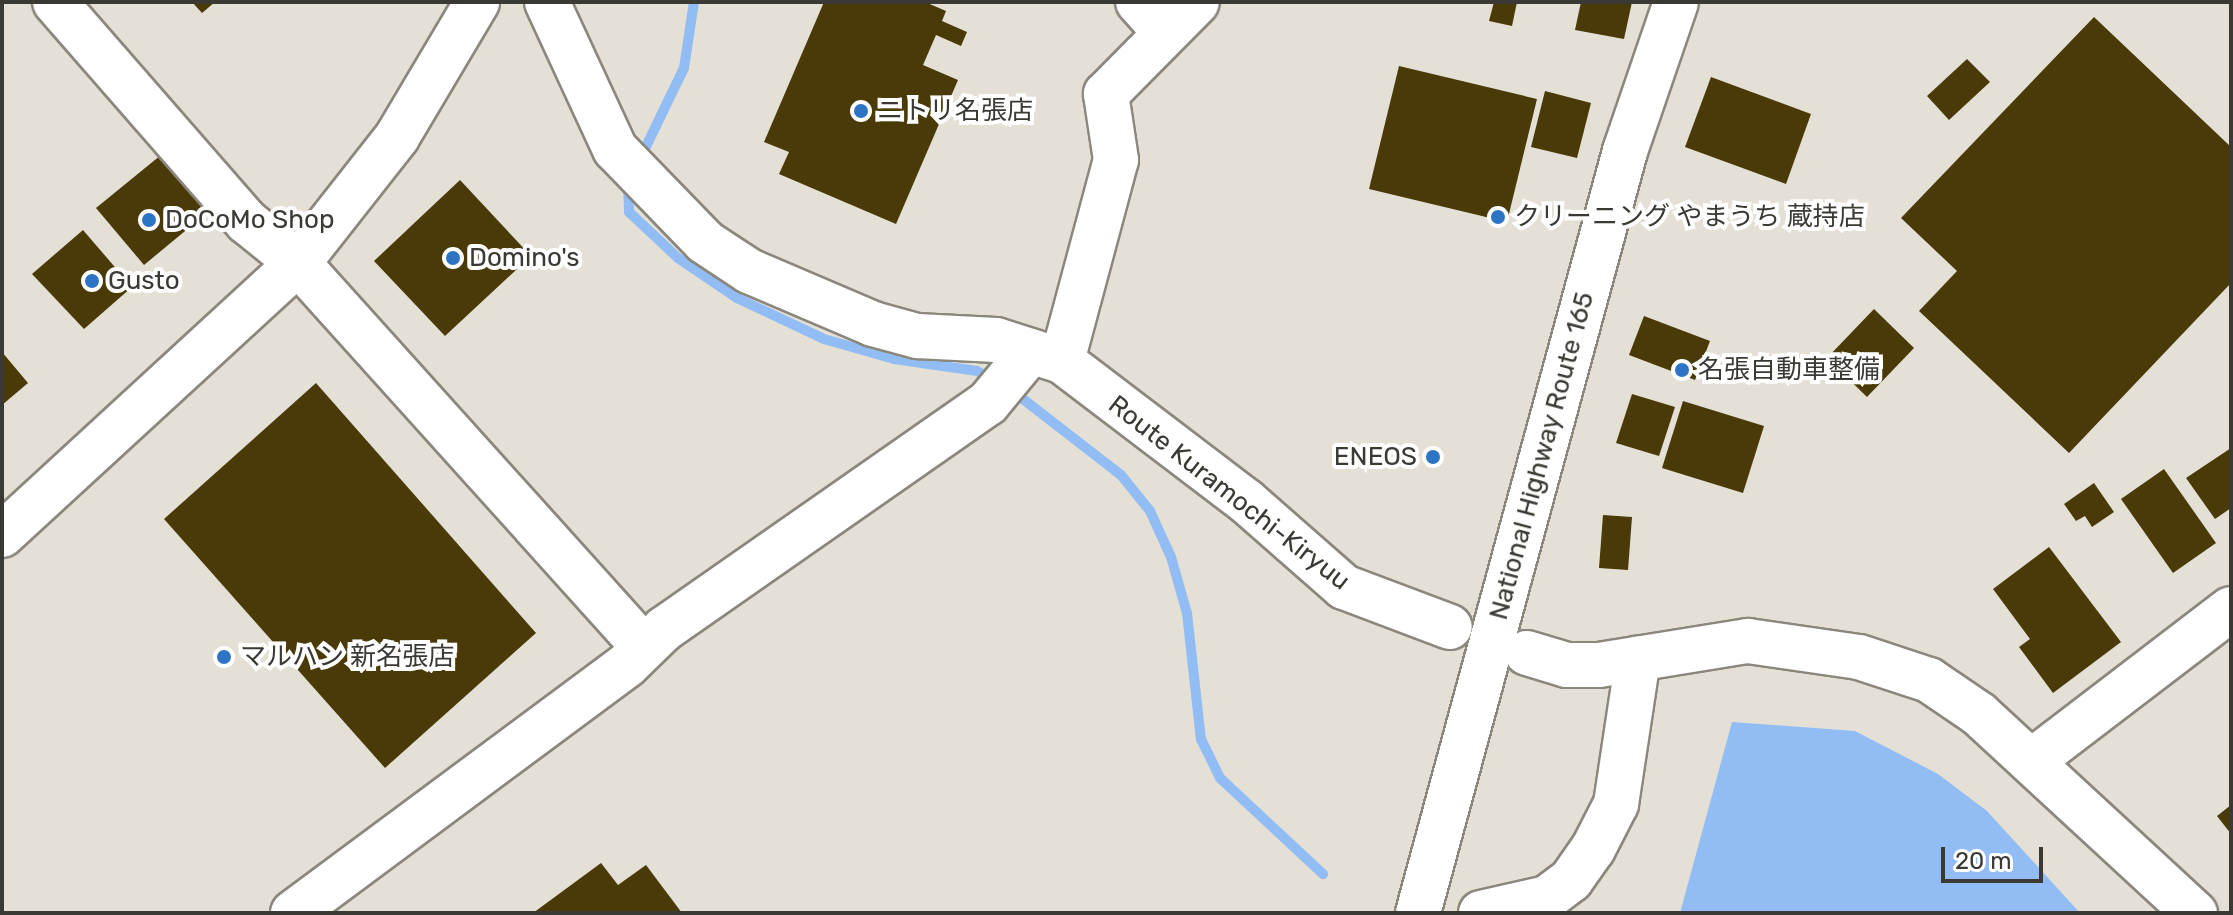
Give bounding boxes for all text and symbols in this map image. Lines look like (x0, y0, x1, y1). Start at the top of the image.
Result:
place label: ニトリ名張店 (877, 95, 1033, 127)
marker: ニトリ名張店 (852, 102, 870, 120)
place label: クリーニング やまうち 蔵持店 (1514, 201, 1865, 233)
place label: DoCoMo Shop (165, 204, 334, 236)
marker: クリーニング やまうち 蔵持店 (1489, 208, 1507, 226)
marker: DoCoMo Shop (140, 211, 158, 229)
place label: Domino's (469, 242, 580, 274)
marker: Domino's (444, 249, 462, 267)
place label: Gusto (108, 265, 180, 297)
marker: Gusto (83, 272, 101, 290)
street label: National Highway Route 165 (1483, 288, 1601, 624)
place label: 名張自動車整備 (1698, 354, 1880, 386)
marker: 名張自動車整備 (1673, 361, 1691, 379)
street label: Route Kuramochi-Kiryuu (1102, 389, 1356, 597)
place label: ENEOS (1334, 441, 1417, 473)
marker: ENEOS (1424, 448, 1442, 466)
place label: マルハン 新名張店 (240, 641, 454, 673)
marker: マルハン 新名張店 (215, 648, 233, 666)
scale bar (1945, 831, 2047, 881)
text: 20 m (1955, 847, 2012, 875)

